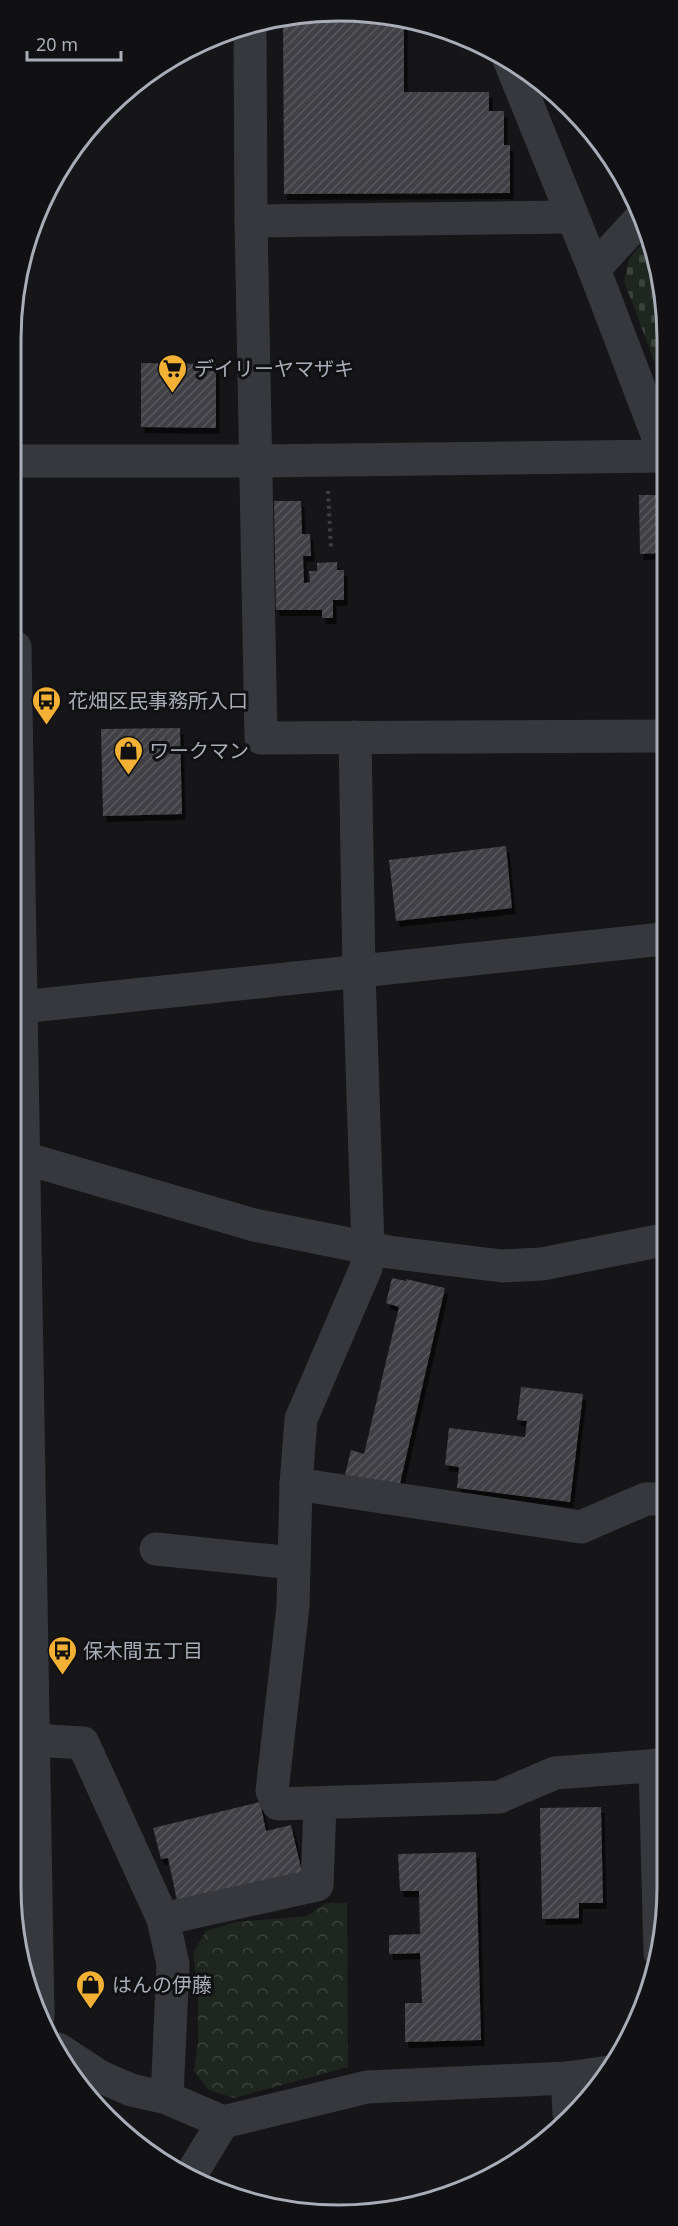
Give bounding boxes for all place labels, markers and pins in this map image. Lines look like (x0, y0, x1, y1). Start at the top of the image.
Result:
supermarket icon: デイリーヤマザキ (157, 352, 189, 394)
place label: デイリーヤマザキ (194, 355, 354, 382)
bus stop icon: 花畑区民事務所入口 (31, 684, 63, 726)
place label: 花畑区民事務所入口 (68, 687, 248, 714)
shop icon: ワークマン (112, 734, 144, 776)
place label: ワークマン (149, 737, 249, 764)
bus stop icon: 保木間五丁目 (46, 1634, 78, 1676)
place label: 保木間五丁目 (83, 1637, 203, 1664)
shop icon: はんの伊藤 (75, 1968, 107, 2010)
place label: はんの伊藤 (112, 1971, 212, 1998)

